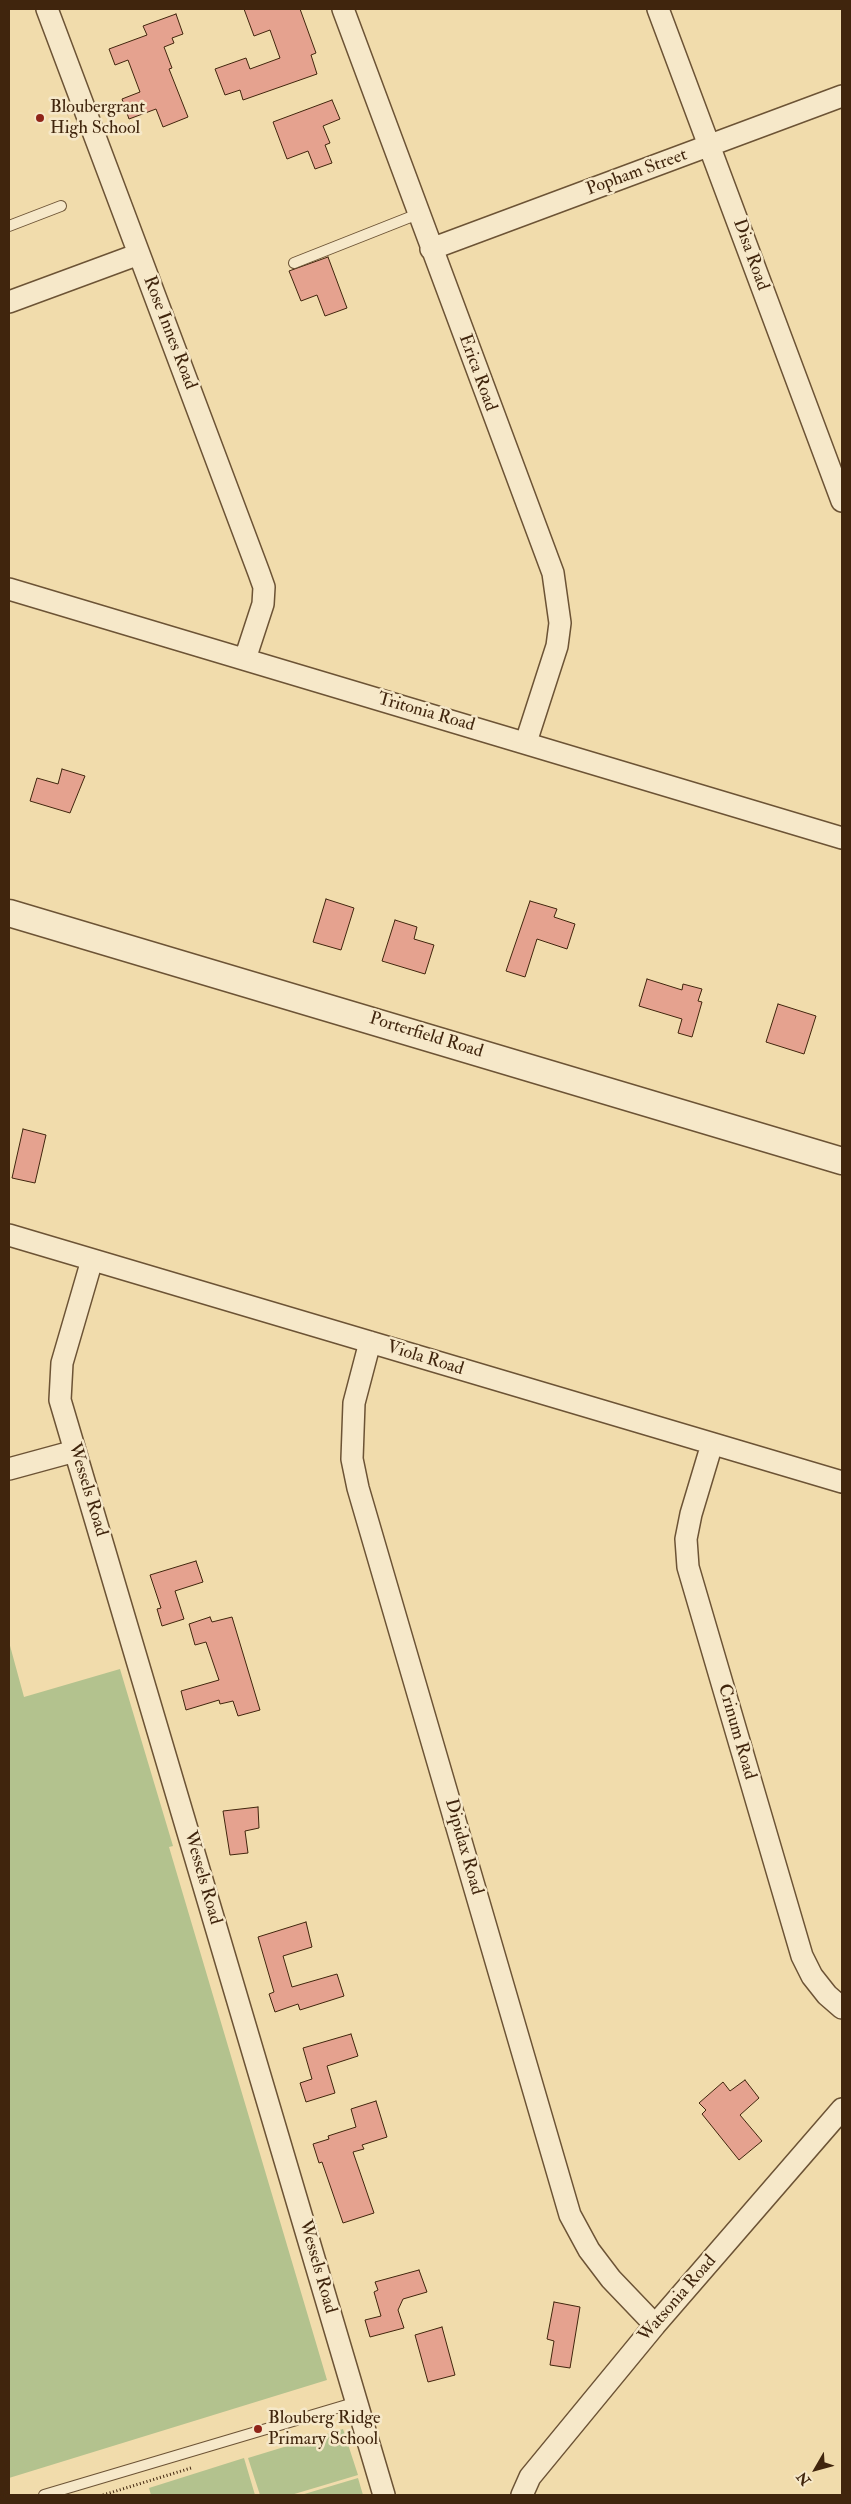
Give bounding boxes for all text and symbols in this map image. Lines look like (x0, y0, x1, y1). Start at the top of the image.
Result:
place label: Bloubergrant High School (50, 97, 145, 140)
marker: Bloubergrant High School (34, 112, 46, 124)
street label: Popham Street (584, 145, 690, 201)
street label: Disa Road (727, 216, 773, 294)
street label: Rose Innes Road (137, 273, 201, 393)
street label: Erica Road (453, 332, 501, 414)
street label: Tritonia Road (375, 689, 477, 737)
street label: Porterfield Road (367, 1008, 485, 1064)
street label: Viola Road (384, 1337, 466, 1381)
street label: Wessels Road (63, 1441, 111, 1539)
street label: Crinum Road (712, 1682, 760, 1782)
street label: Dipidax Road (439, 1797, 487, 1897)
street label: Wessels Road (178, 1829, 226, 1927)
street label: Wessels Road (293, 2218, 341, 2316)
street label: Watsonia Road (635, 2251, 721, 2347)
place label: Blouberg Ridge Primary School (268, 2408, 381, 2450)
marker: Blouberg Ridge Primary School (252, 2423, 264, 2435)
north arrow (791, 2444, 841, 2494)
text: N (793, 2468, 814, 2489)

